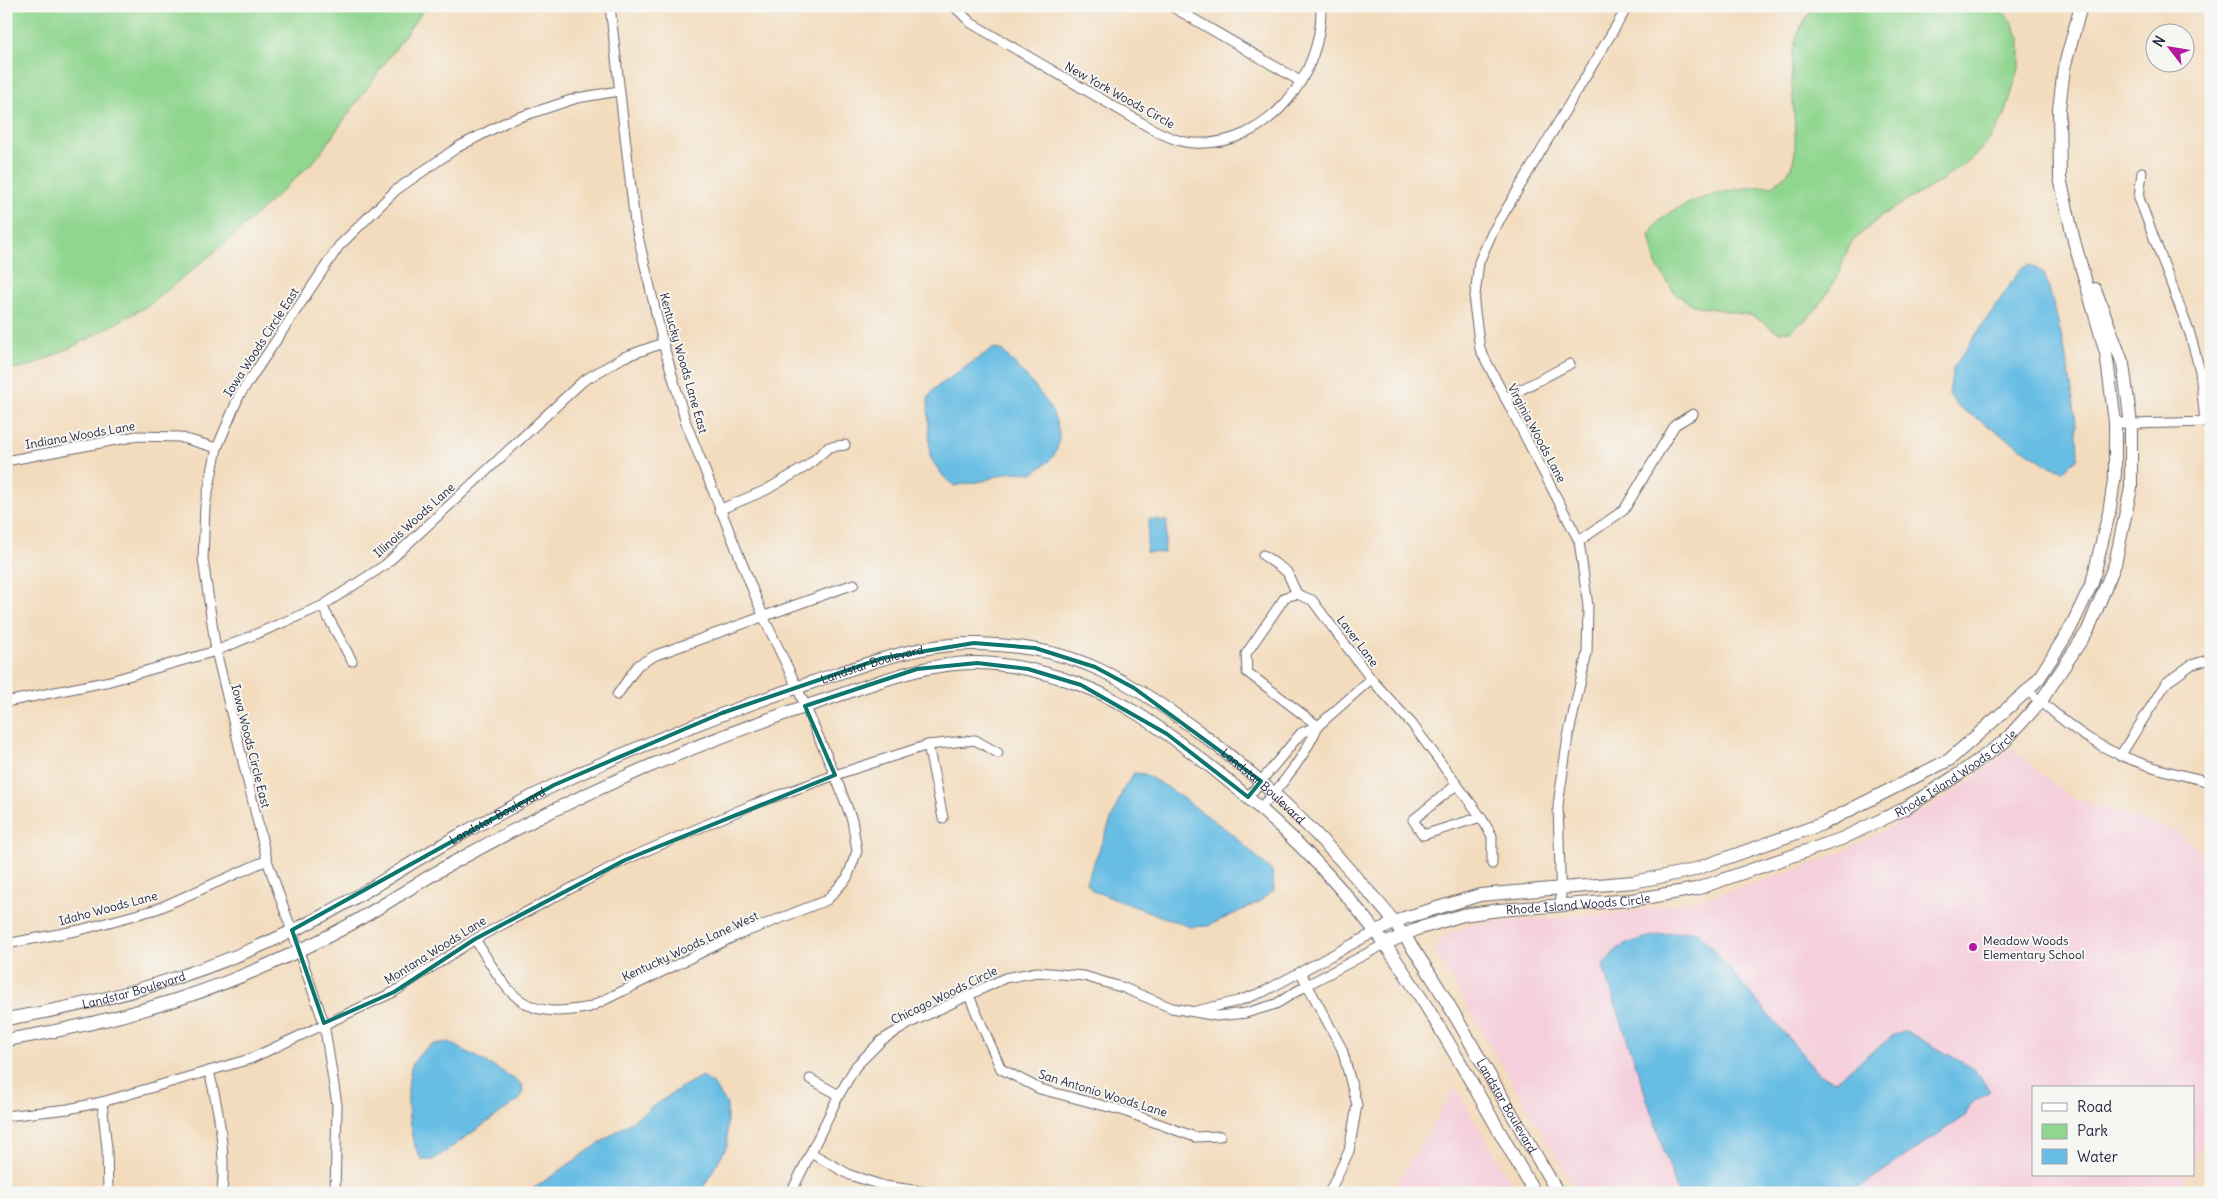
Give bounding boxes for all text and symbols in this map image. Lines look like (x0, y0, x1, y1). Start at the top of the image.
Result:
north arrow (2144, 22, 2194, 72)
text: N (2149, 33, 2169, 50)
street label: New York Woods Circle (1062, 59, 1178, 131)
street label: Iowa Woods Circle East (220, 285, 302, 399)
street label: Kentucky Woods Lane East (657, 291, 711, 435)
street label: Virginia Woods Lane (1505, 381, 1569, 485)
street label: Indiana Woods Lane (24, 418, 136, 452)
street label: Illinois Woods Lane (370, 480, 458, 560)
street label: Laver Lane (1334, 613, 1382, 669)
street label: Landstar Boulevard (818, 641, 925, 686)
street label: Iowa Woods Circle East (228, 683, 274, 809)
street label: Rhode Island Woods Circle (1892, 726, 2019, 820)
street label: Landstar Boulevard (1219, 745, 1308, 827)
street label: Landstar Boulevard (446, 783, 548, 847)
street label: Idaho Woods Lane (57, 888, 159, 928)
street label: Rhode Island Woods Circle (1505, 890, 1651, 917)
street label: Kentucky Woods Lane West (619, 908, 761, 984)
street label: Montana Woods Lane (381, 913, 489, 987)
place label: Meadow Woods Elementary School (1983, 933, 2084, 962)
marker: Meadow Woods Elementary School (1967, 941, 1979, 953)
street label: Chicago Woods Circle (888, 963, 1000, 1027)
street label: Landstar Boulevard (80, 968, 187, 1011)
street label: Landstar Boulevard (1474, 1056, 1541, 1155)
street label: San Antonio Woods Lane (1037, 1066, 1169, 1120)
legend (2032, 1086, 2194, 1176)
text: Road (2077, 1097, 2112, 1116)
text: Park (2077, 1121, 2108, 1140)
text: Water (2077, 1147, 2118, 1166)

